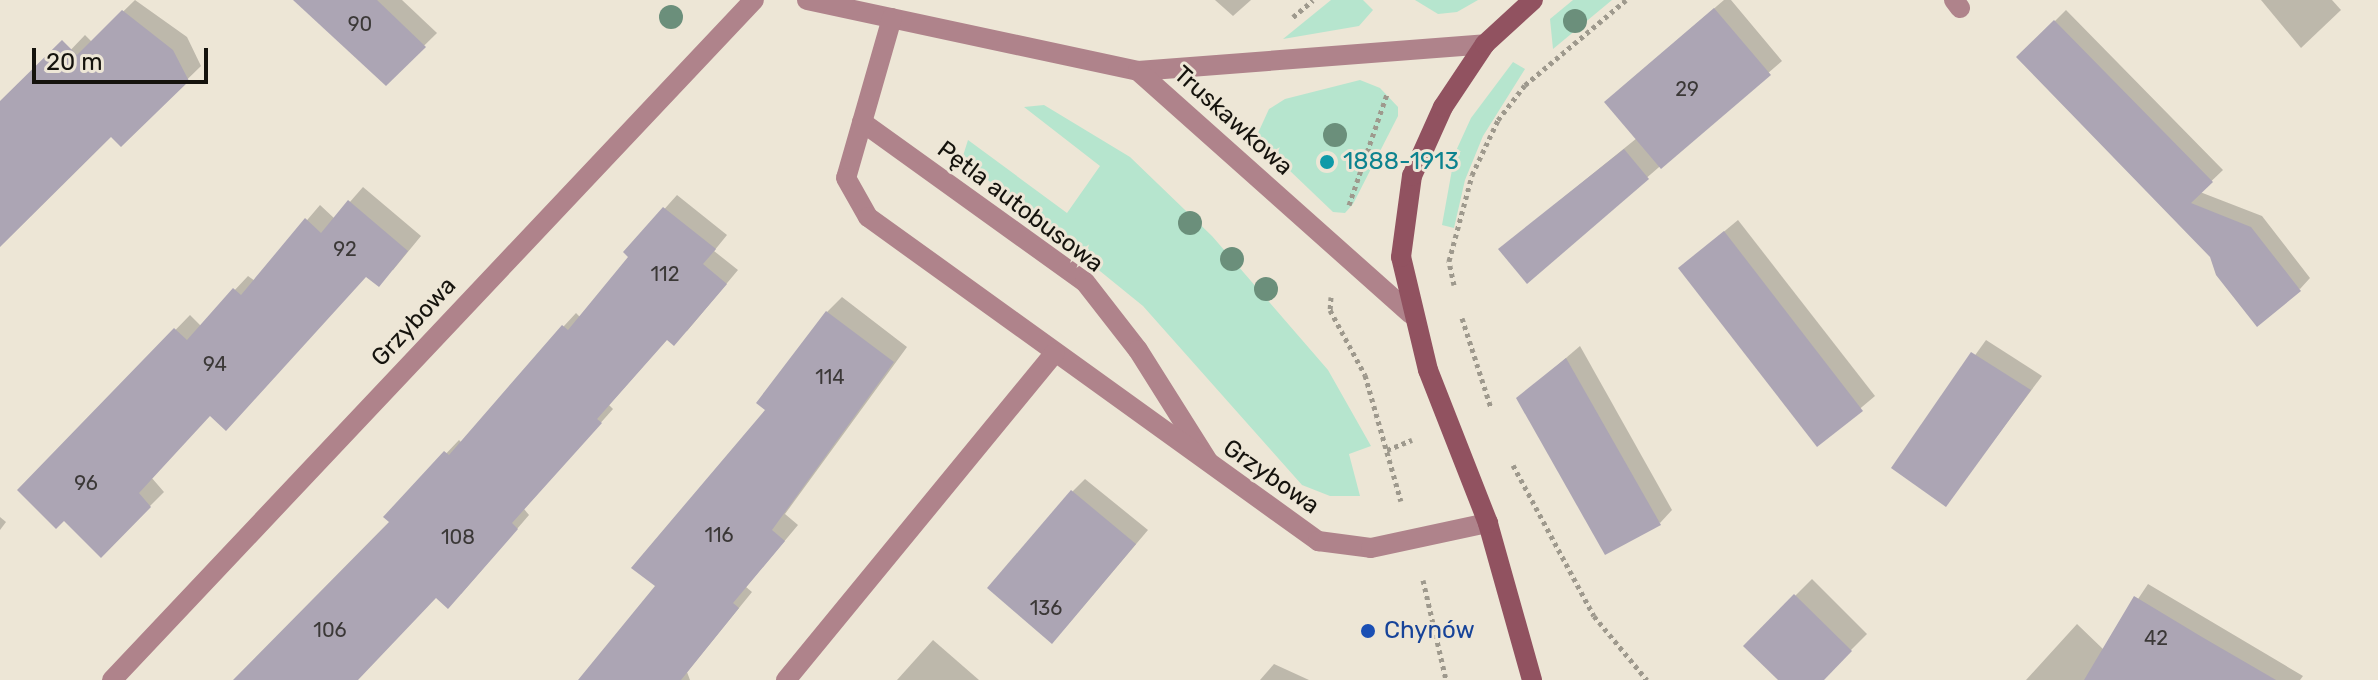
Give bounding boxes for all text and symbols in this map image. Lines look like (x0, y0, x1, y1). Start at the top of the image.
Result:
house number: 90 (348, 12, 372, 36)
scale bar (36, 32, 212, 82)
text: 20 m (46, 48, 103, 76)
street label: Truskawkowa (1168, 60, 1298, 182)
house number: 29 (1675, 77, 1699, 101)
street label: Pętla autobusowa (931, 135, 1109, 279)
place label: 1888-1913 (1343, 148, 1459, 176)
marker: 1888-1913 (1318, 153, 1336, 171)
house number: 92 (333, 237, 357, 261)
house number: 112 (651, 262, 679, 286)
street label: Grzybowa (366, 272, 462, 372)
house number: 94 (203, 352, 227, 376)
house number: 114 (815, 365, 845, 389)
street label: Grzybowa (1217, 433, 1325, 521)
house number: 96 (74, 471, 98, 495)
house number: 116 (704, 523, 734, 547)
house number: 108 (441, 525, 475, 549)
house number: 136 (1030, 596, 1062, 620)
place label: Chynów (1384, 617, 1475, 645)
house number: 106 (313, 618, 347, 642)
marker: Chynów (1359, 622, 1377, 640)
house number: 42 (2144, 626, 2168, 650)

